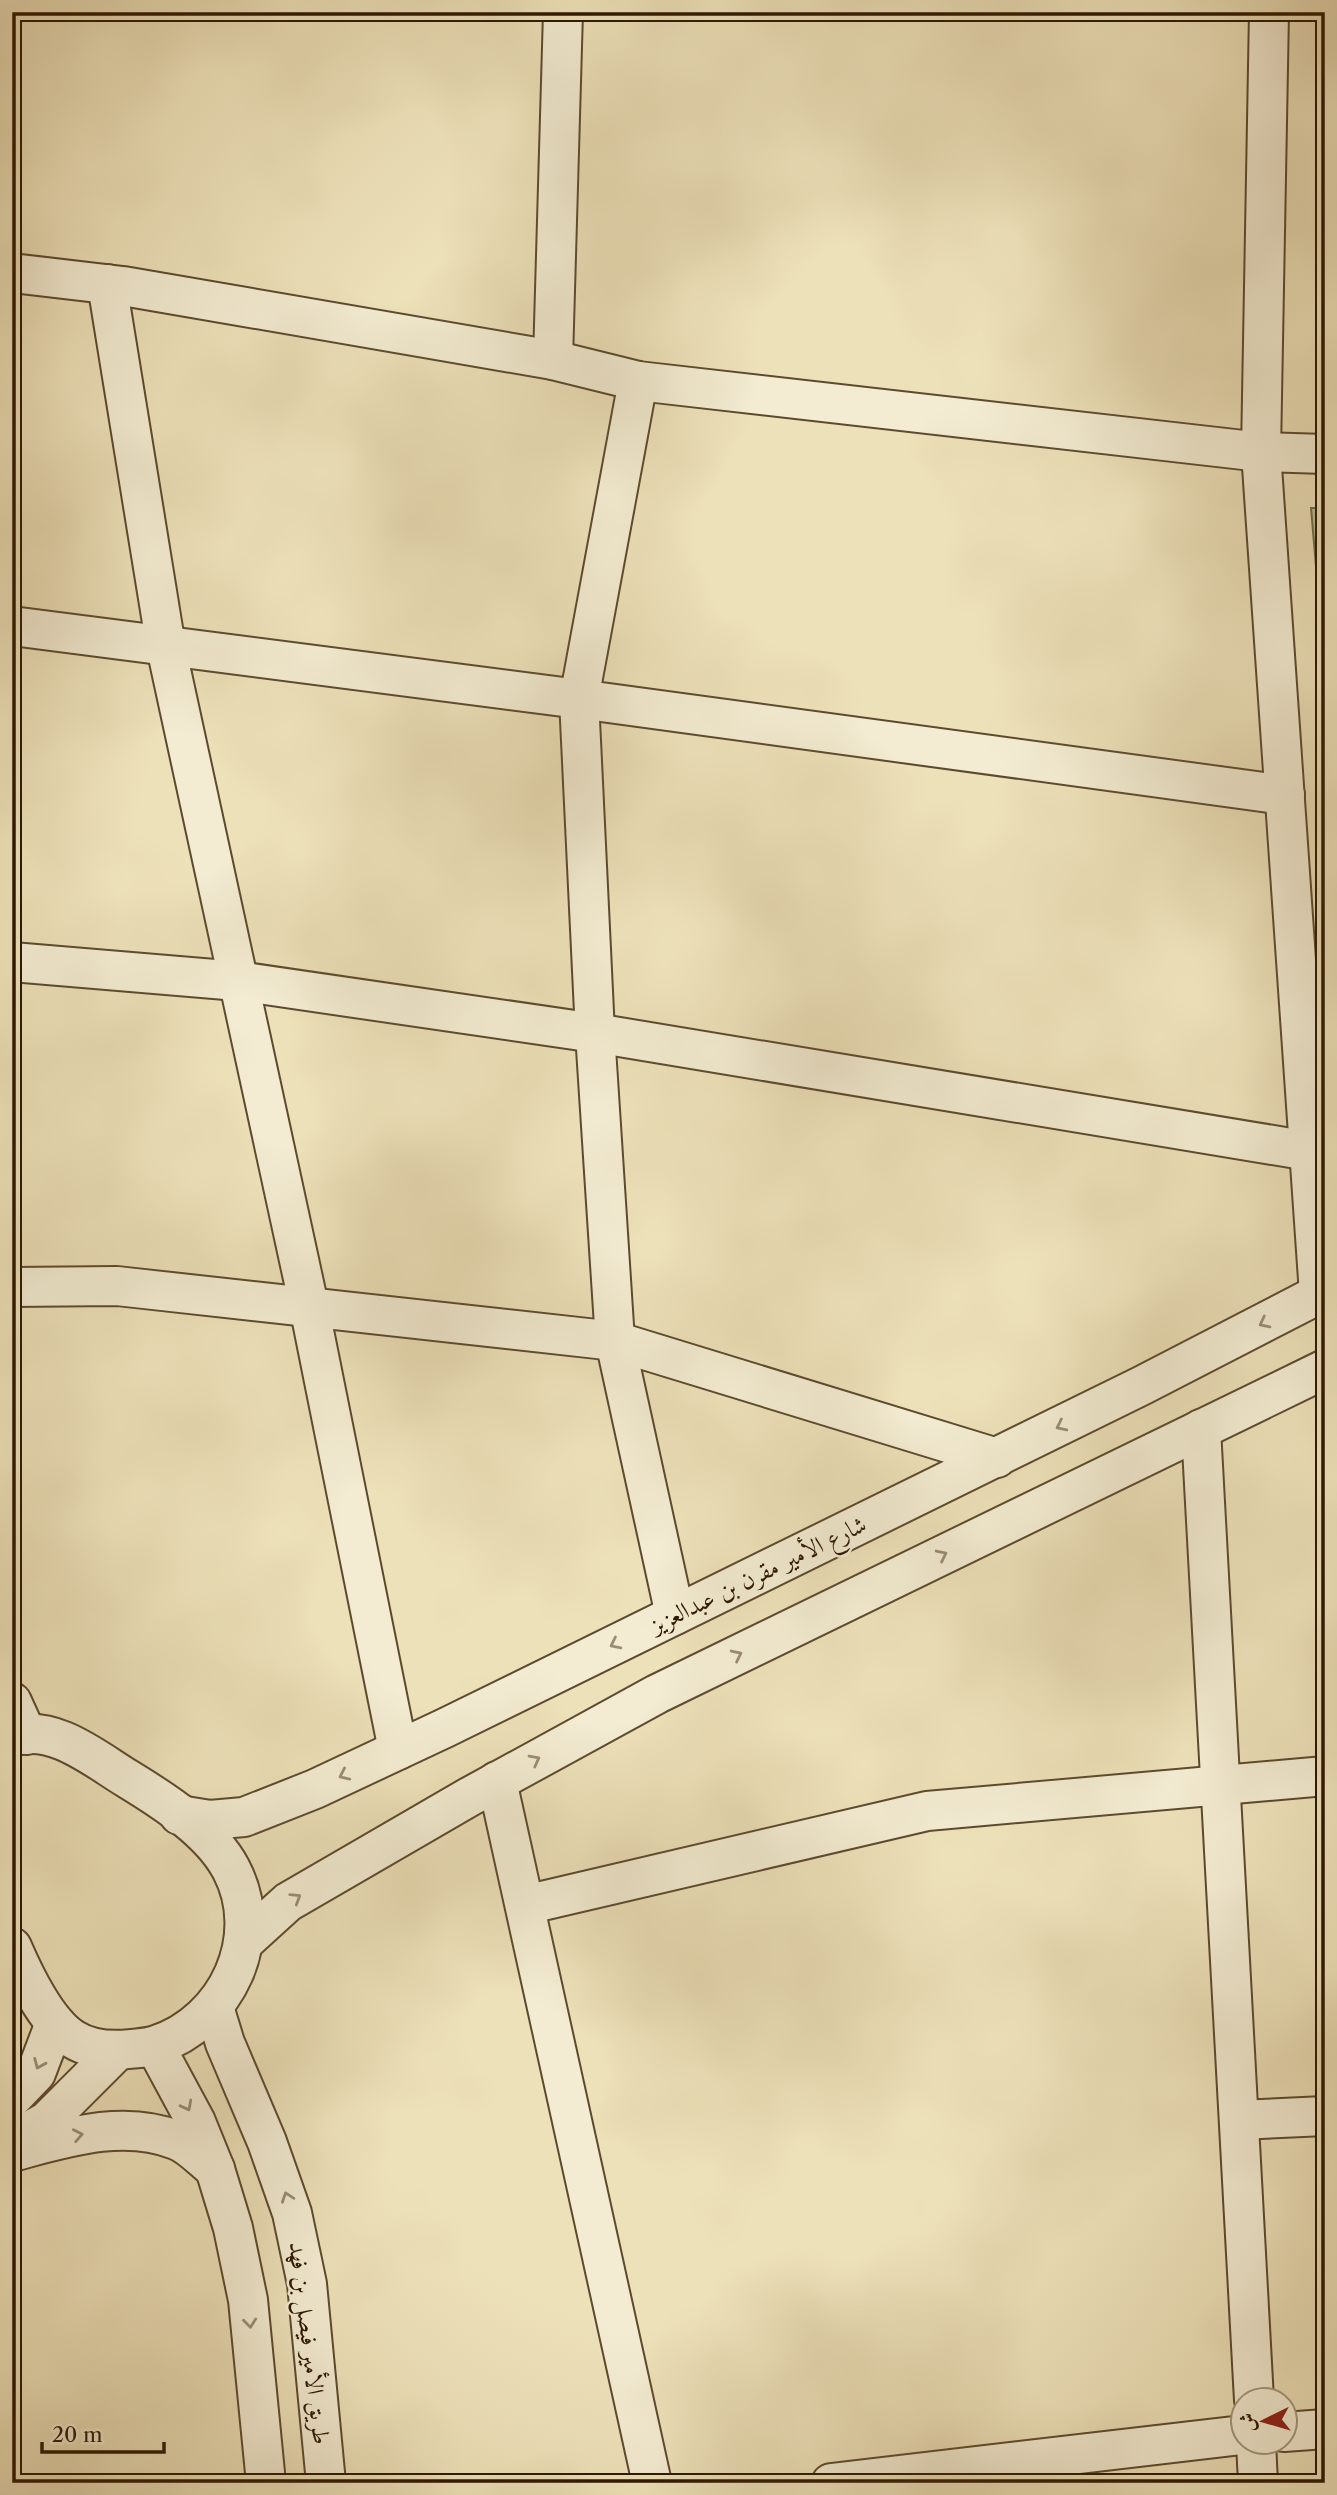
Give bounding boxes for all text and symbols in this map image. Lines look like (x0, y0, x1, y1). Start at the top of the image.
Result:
one-way arrow (1259, 1314, 1271, 1328)
one-way arrow (1056, 1417, 1068, 1431)
street label: شارع الأمير مقرن بن عبدالعزيز (642, 1508, 874, 1646)
one-way arrow (935, 1550, 947, 1564)
one-way arrow (610, 1636, 622, 1650)
one-way arrow (730, 1650, 742, 1664)
one-way arrow (528, 1755, 541, 1768)
one-way arrow (339, 1767, 351, 1781)
one-way arrow (288, 1893, 301, 1906)
one-way arrow (33, 2057, 47, 2069)
one-way arrow (179, 2099, 192, 2111)
one-way arrow (72, 2129, 84, 2144)
one-way arrow (281, 2192, 295, 2204)
street label: طريق الأمير فيصل بن فهد (280, 2240, 338, 2446)
one-way arrow (243, 2318, 258, 2329)
north arrow (1228, 2386, 1298, 2456)
scale bar (42, 2411, 164, 2455)
text: ش (1235, 2412, 1260, 2433)
text: 20 m (52, 2422, 103, 2447)

